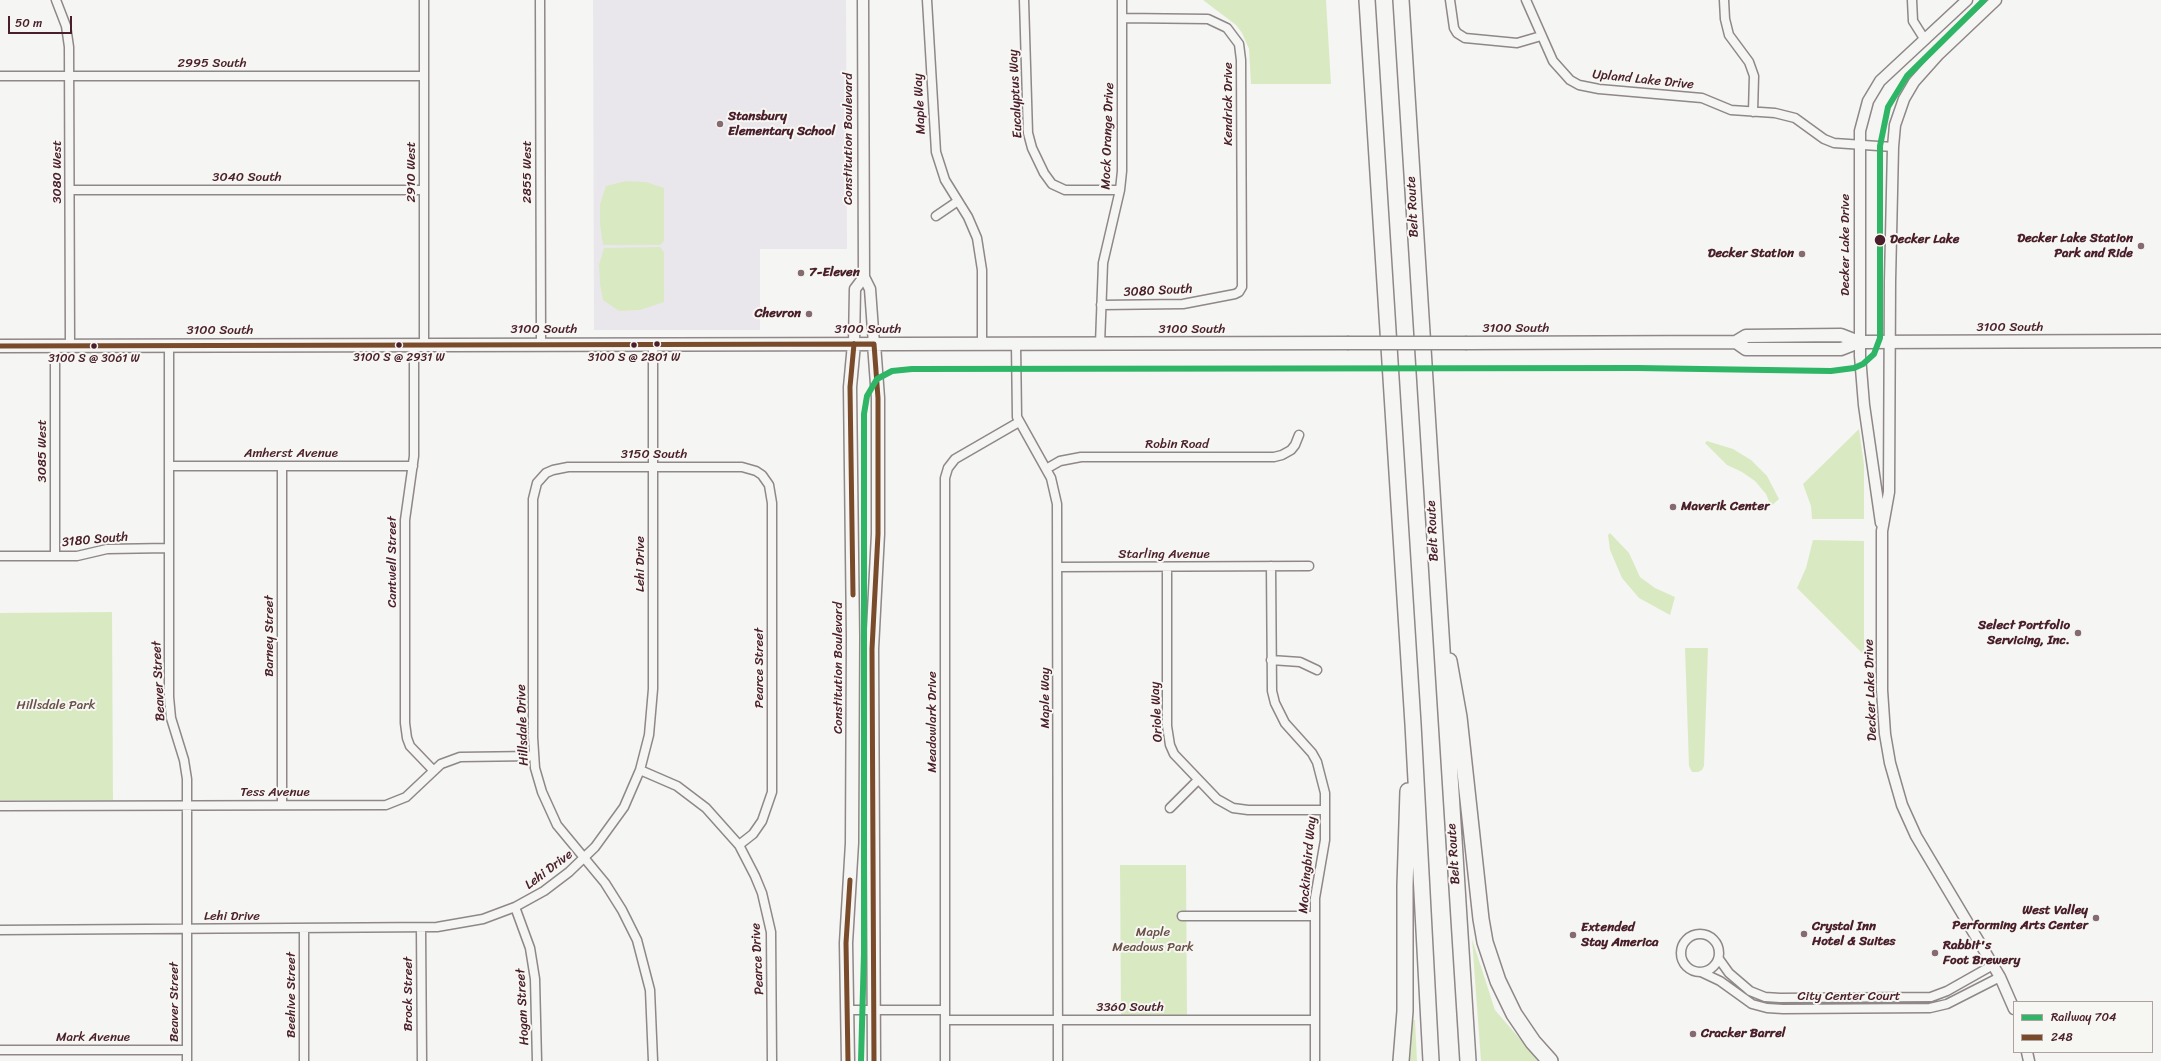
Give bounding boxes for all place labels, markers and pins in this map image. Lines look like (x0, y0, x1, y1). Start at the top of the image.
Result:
place label: Stansbury Elementary School (728, 109, 835, 140)
marker: Stansbury Elementary School (715, 119, 725, 129)
place label: Decker Lake Station Park and Ride (2017, 231, 2133, 262)
place label: Decker Lake (1890, 232, 1959, 248)
marker: Decker Lake (1873, 233, 1887, 247)
marker: Decker Lake Station Park and Ride (2136, 241, 2146, 251)
place label: Decker Station (1708, 246, 1794, 262)
marker: Decker Station (1797, 249, 1807, 259)
place label: 7-Eleven (809, 265, 860, 281)
marker: 7-Eleven (796, 268, 806, 278)
place label: Chevron (754, 306, 801, 322)
marker: Chevron (804, 309, 814, 319)
unlabelled marker (652, 339, 662, 349)
marker: 3100 S @ 2931 W (394, 340, 404, 350)
marker: 3100 S @ 2801 W (629, 340, 639, 350)
marker: 3100 S @ 3061 W (89, 341, 99, 351)
place label: 3100 S @ 2931 W (353, 351, 445, 365)
place label: 3100 S @ 2801 W (588, 351, 680, 365)
place label: 3100 S @ 3061 W (48, 352, 140, 366)
place label: Maverik Center (1681, 499, 1770, 515)
marker: Maverik Center (1668, 502, 1678, 512)
place label: Select Portfolio Servicing, Inc. (1978, 618, 2070, 649)
marker: Select Portfolio Servicing, Inc. (2073, 628, 2083, 638)
place label: West Valley Performing Arts Center (1952, 903, 2088, 934)
marker: West Valley Performing Arts Center (2091, 913, 2101, 923)
place label: Crystal Inn Hotel & Suites (1812, 919, 1896, 950)
place label: Extended Stay America (1581, 920, 1659, 951)
marker: Crystal Inn Hotel & Suites (1799, 929, 1809, 939)
marker: Extended Stay America (1568, 930, 1578, 940)
place label: Rabbit's Foot Brewery (1943, 938, 2020, 969)
marker: Rabbit's Foot Brewery (1930, 948, 1940, 958)
place label: Cracker Barrel (1701, 1026, 1786, 1042)
marker: Cracker Barrel (1688, 1029, 1698, 1039)

